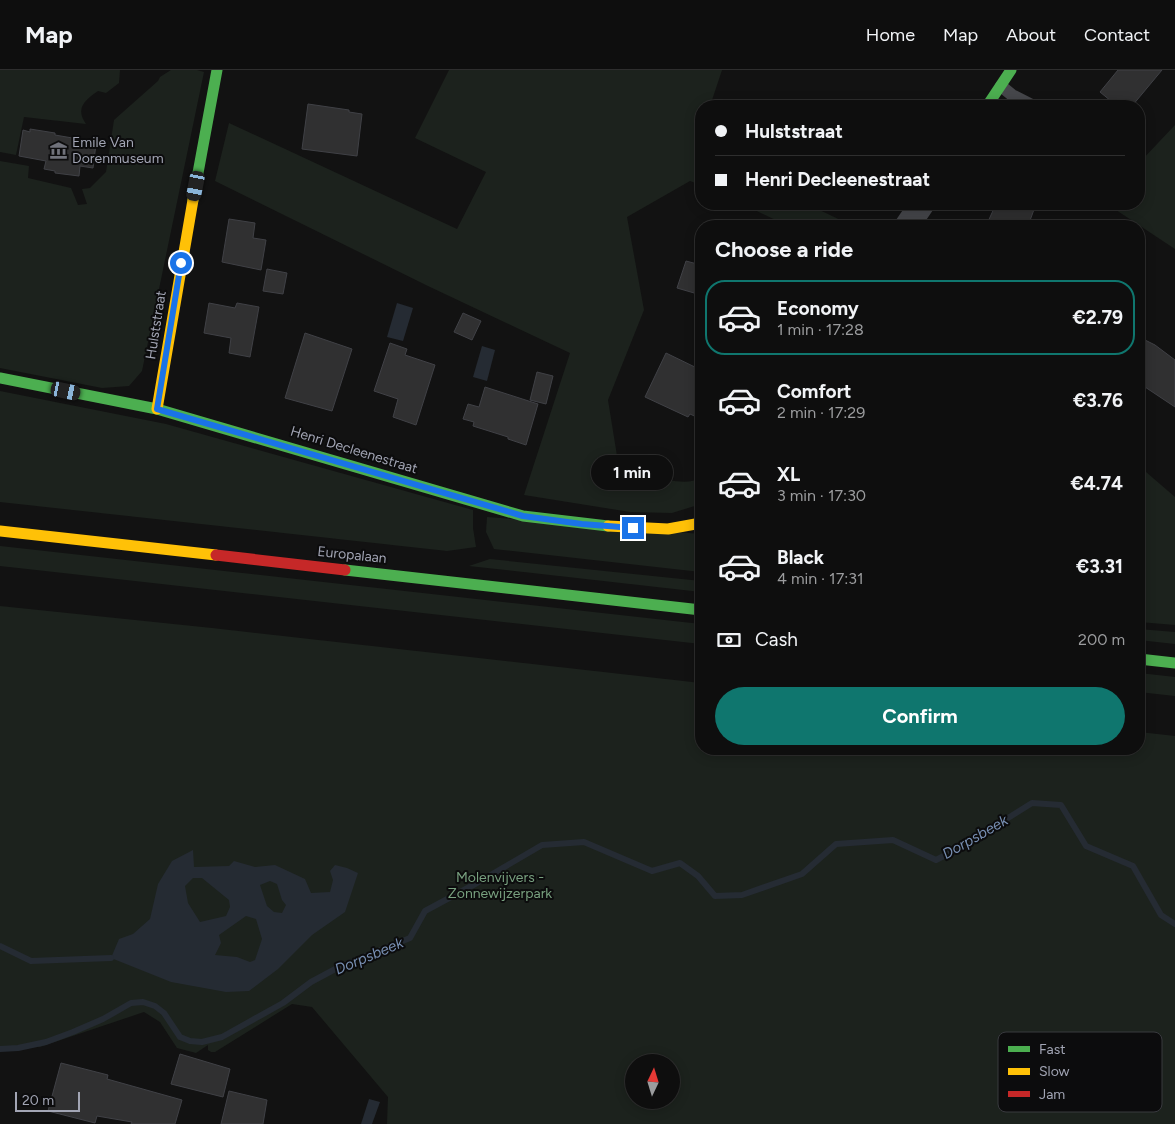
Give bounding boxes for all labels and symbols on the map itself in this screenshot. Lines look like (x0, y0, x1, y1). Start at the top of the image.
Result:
place label: Emile Van Dorenmuseum (72, 134, 164, 167)
museum icon: Emile Van Dorenmuseum (48, 140, 68, 160)
car (185, 170, 206, 202)
route start (170, 252, 192, 274)
street label: Hulststraat (142, 289, 170, 361)
car (49, 381, 82, 401)
street label: Henri Decleenestraat (288, 423, 420, 477)
callout: 1 min (592, 456, 674, 490)
route end (622, 517, 644, 539)
street label: Europalaan (317, 543, 388, 567)
water label: Dorpsbeek (939, 811, 1012, 863)
park label: Molenvijvers - Zonnewijzerpark (448, 869, 552, 902)
water label: Dorpsbeek (332, 933, 407, 978)
legend (998, 1032, 1162, 1112)
text: Fast (1039, 1041, 1065, 1058)
north arrow (625, 1054, 680, 1109)
text: Slow (1039, 1063, 1070, 1080)
text: Jam (1039, 1086, 1065, 1103)
scale bar (15, 1089, 80, 1112)

